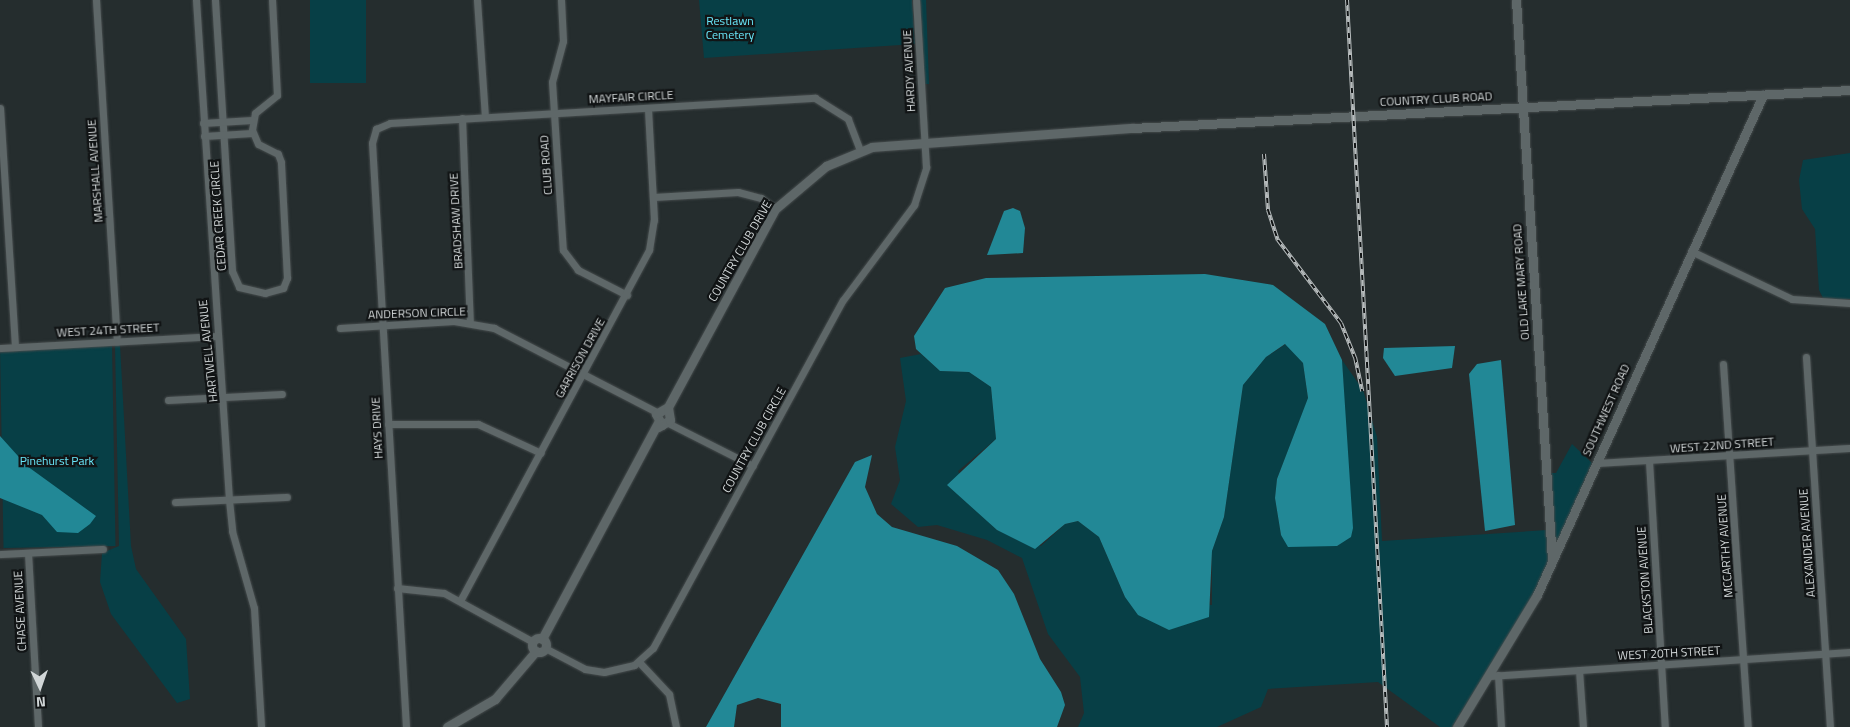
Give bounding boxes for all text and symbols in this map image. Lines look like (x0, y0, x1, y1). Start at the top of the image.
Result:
park label: Restlawn Cemetery (706, 14, 754, 42)
street label: HARDY AVENUE (900, 30, 918, 112)
street label: MAYFAIR CIRCLE (588, 88, 674, 106)
street label: COUNTRY CLUB ROAD (1379, 89, 1493, 109)
street label: MARSHALL AVENUE (84, 119, 106, 223)
street label: CLUB ROAD (537, 135, 555, 195)
street label: CEDAR CREEK CIRCLE (207, 160, 229, 272)
street label: BRADSHAW DRIVE (446, 173, 466, 269)
street label: COUNTRY CLUB DRIVE (705, 198, 775, 304)
street label: OLD LAKE MARY ROAD (1510, 223, 1532, 341)
street label: HARTWELL AVENUE (195, 299, 221, 403)
street label: ANDERSON CIRCLE (368, 304, 466, 322)
street label: GARRISON DRIVE (552, 316, 608, 400)
street label: WEST 24TH STREET (56, 320, 160, 340)
street label: SOUTHWEST ROAD (1579, 362, 1633, 458)
street label: COUNTRY CLUB CIRCLE (719, 385, 789, 495)
street label: HAYS DRIVE (368, 397, 386, 459)
street label: WEST 22ND STREET (1669, 434, 1775, 456)
park label: Pinehurst Park (20, 454, 94, 468)
street label: ALEXANDER AVENUE (1796, 488, 1818, 598)
street label: MCCARTHY AVENUE (1714, 494, 1736, 598)
street label: BLACKSTON AVENUE (1634, 526, 1656, 634)
street label: CHASE AVENUE (11, 570, 29, 652)
street label: WEST 20TH STREET (1617, 643, 1721, 663)
north arrow (15, 662, 65, 712)
text: N (35, 692, 46, 713)

